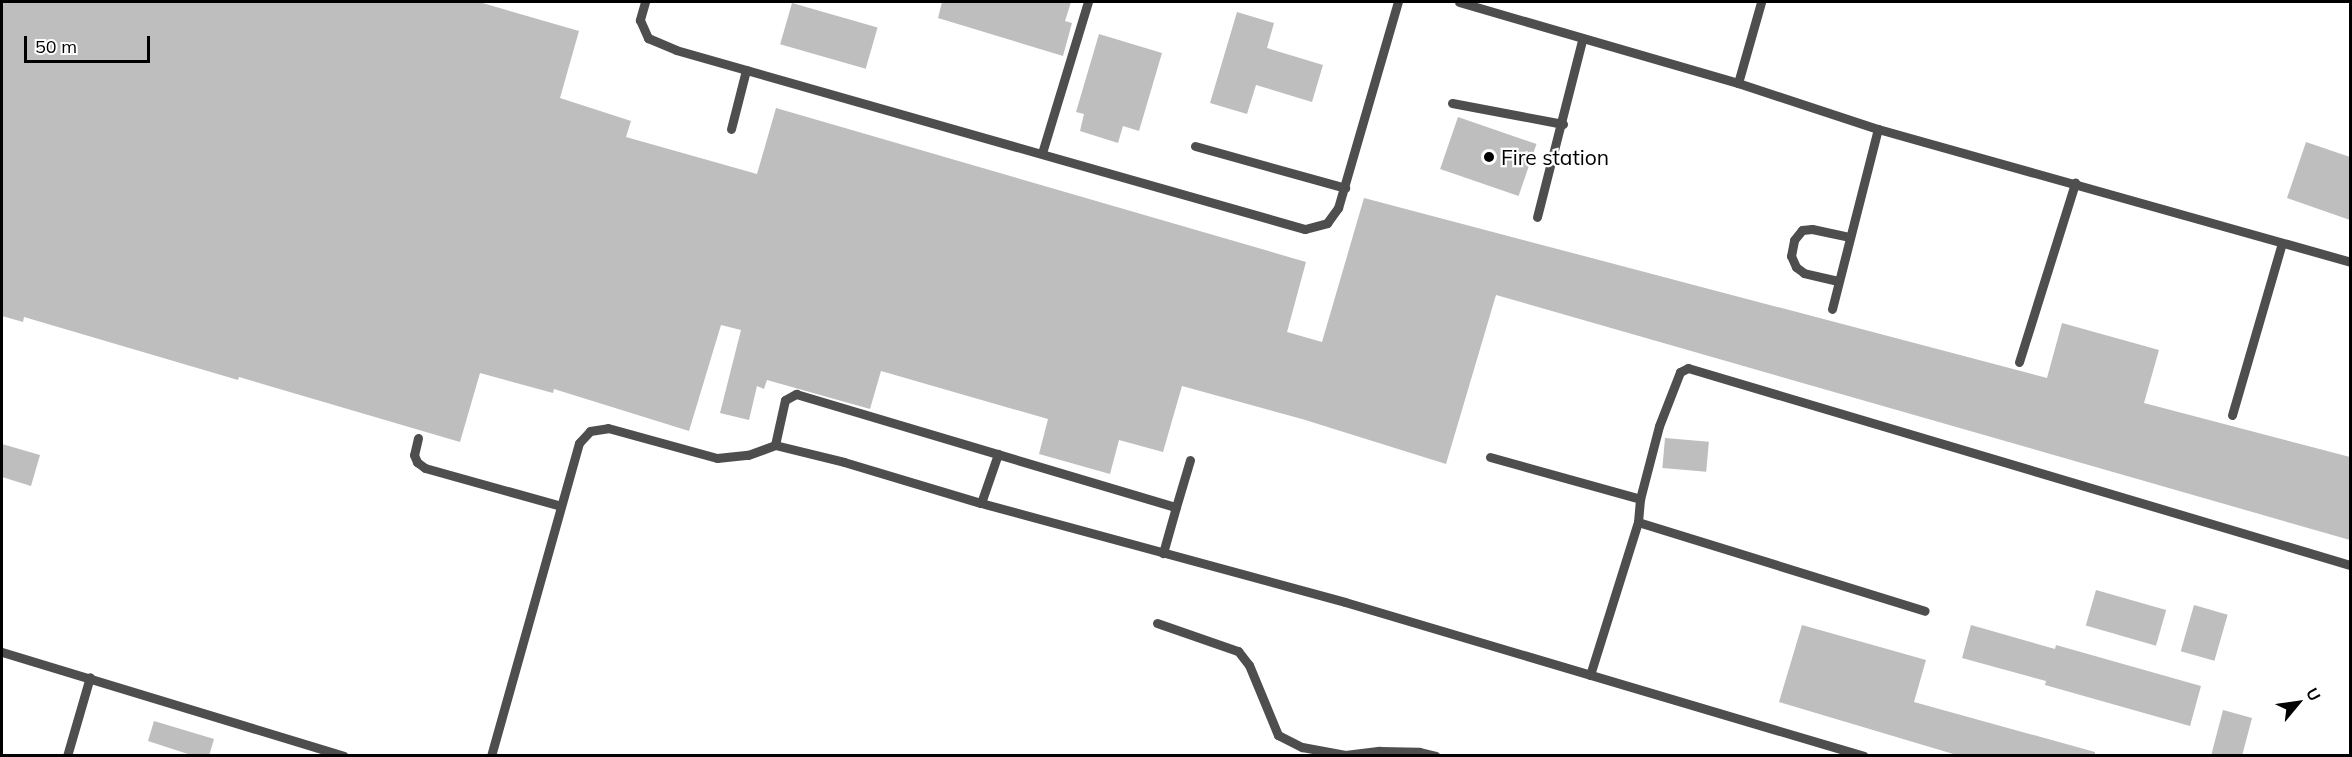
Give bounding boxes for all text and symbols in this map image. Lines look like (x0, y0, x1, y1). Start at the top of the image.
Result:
scale bar (27, 24, 153, 62)
text: 50 m (35, 35, 77, 58)
place label: Fire station (1501, 144, 1609, 170)
marker: Fire station (1482, 150, 1496, 164)
north arrow (2268, 673, 2328, 733)
text: U (2302, 684, 2325, 704)

